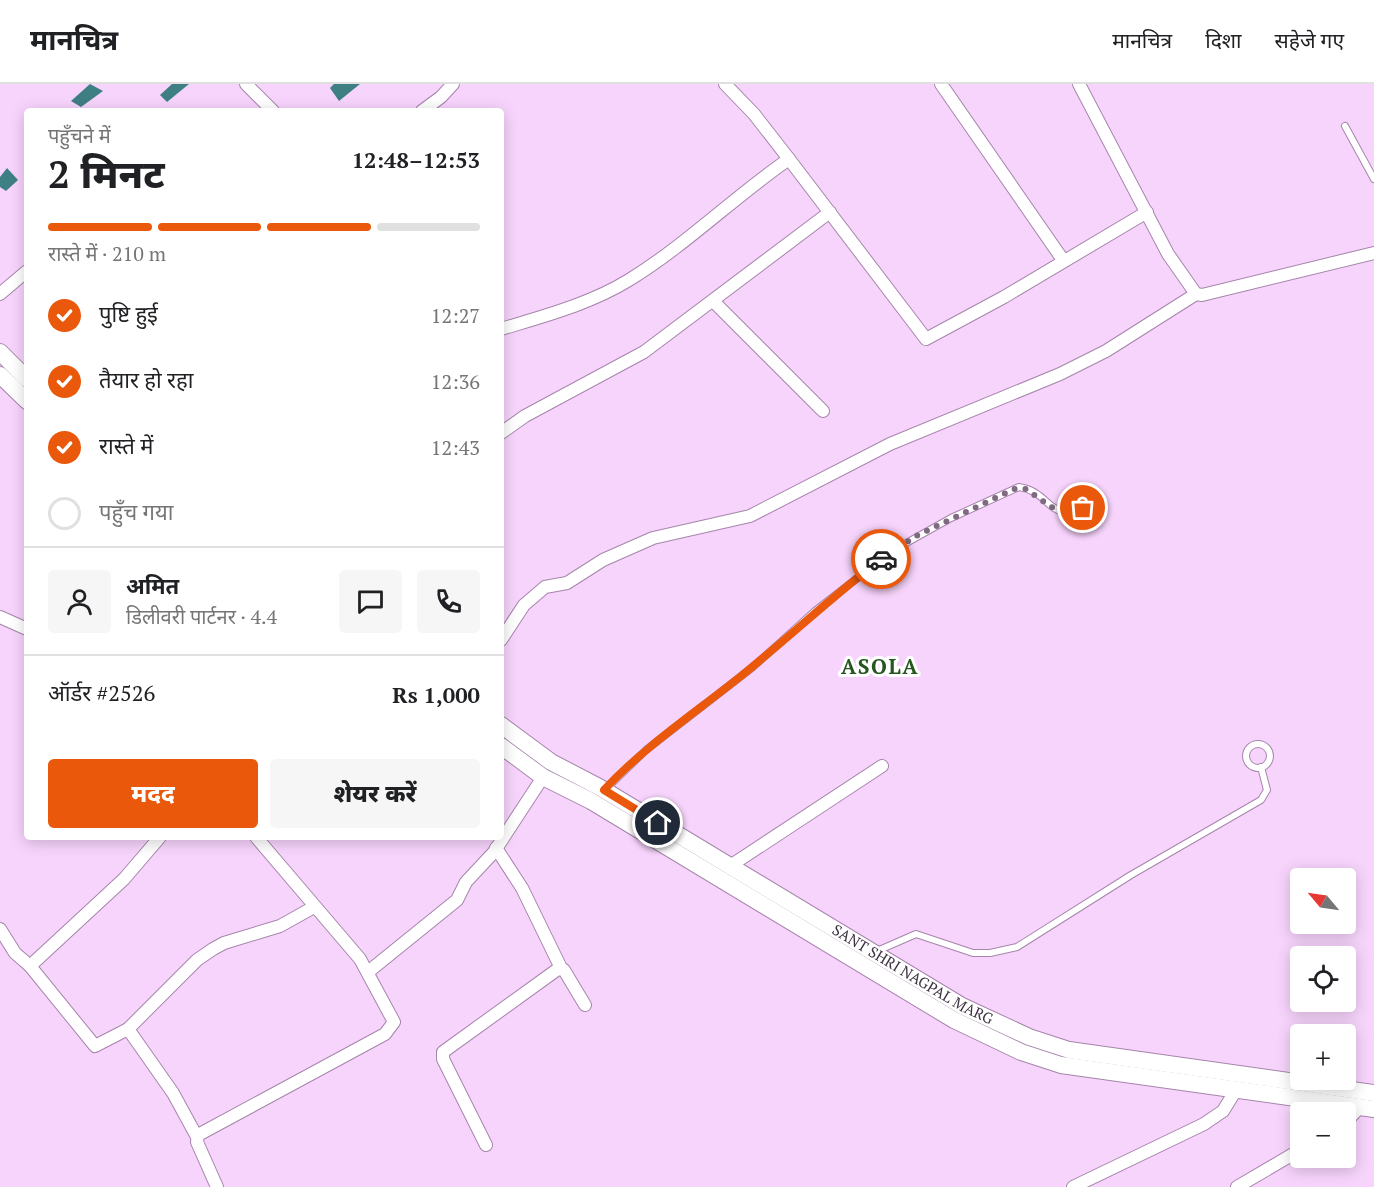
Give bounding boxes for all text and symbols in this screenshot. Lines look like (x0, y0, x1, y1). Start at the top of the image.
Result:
text: मानचित्र (30, 21, 118, 58)
text: मानचित्र (1112, 26, 1172, 54)
text: दिशा (1205, 26, 1242, 54)
text: सहेजे गए (1275, 26, 1344, 54)
text: पहुँचने में (48, 122, 111, 149)
text: 12:48–12:53 (352, 145, 480, 174)
text: 2 मिनट (48, 147, 165, 199)
text: रास्ते में · 210 m (48, 240, 166, 267)
icon: check (48, 299, 81, 332)
text: पुष्टि हुई (99, 299, 158, 328)
text: 12:27 (431, 302, 480, 329)
icon: check (48, 365, 81, 398)
text: तैयार हो रहा (99, 365, 193, 394)
text: 12:36 (431, 368, 480, 395)
icon: check (48, 431, 81, 464)
text: रास्ते में (99, 431, 153, 460)
text: 12:43 (431, 434, 480, 461)
pin (1057, 482, 1108, 533)
icon: bag (1066, 491, 1099, 524)
text: पहुँच गया (99, 497, 173, 526)
courier (851, 529, 911, 589)
icon: car (865, 543, 898, 576)
button: person (48, 570, 111, 633)
button: chat (339, 570, 402, 633)
button: phone (417, 570, 480, 633)
text: अमित (126, 571, 179, 600)
text: डिलीवरी पार्टनर · 4.4 (126, 603, 277, 630)
district label: ASOLA (841, 652, 919, 680)
text: ऑर्डर #2526 (48, 678, 155, 707)
text: Rs 1,000 (392, 680, 480, 709)
button: मदद (48, 759, 258, 828)
button: शेयर करें (270, 759, 480, 828)
pin (632, 797, 683, 848)
icon: home (641, 806, 674, 839)
north arrow (1290, 868, 1356, 934)
map controls (1290, 868, 1356, 1168)
street label: SANT SHRI NAGPAL MARG (829, 919, 997, 1028)
button: locate (1290, 946, 1356, 1012)
button: + (1290, 1024, 1356, 1090)
button: − (1290, 1102, 1356, 1168)

